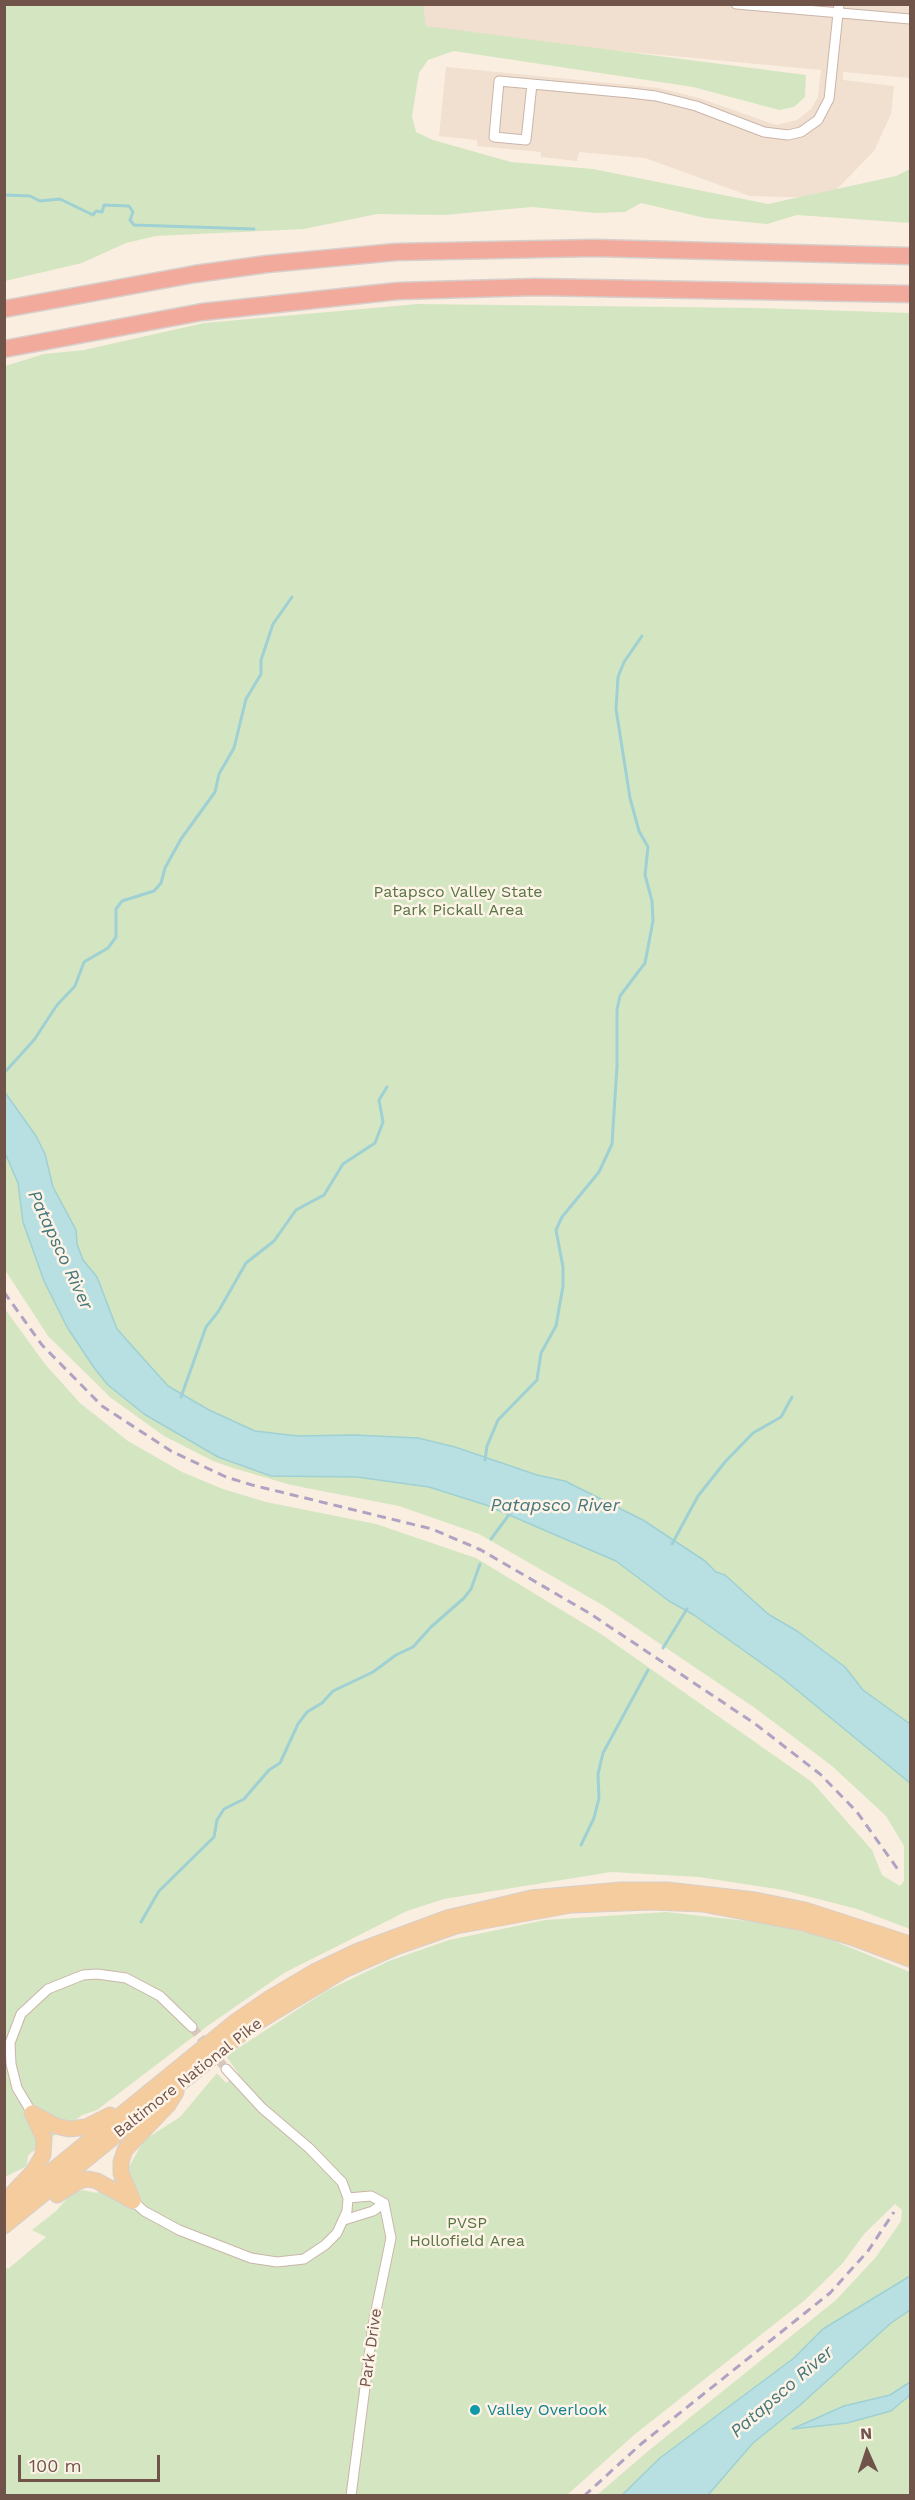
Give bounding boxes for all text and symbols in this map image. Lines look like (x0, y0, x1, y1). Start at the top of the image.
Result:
park label: Patapsco Valley State Park Pickall Area (373, 882, 543, 920)
water label: Patapsco River (23, 1187, 97, 1313)
water label: Patapsco River (490, 1495, 620, 1517)
street label: Baltimore National Pike (110, 2014, 266, 2142)
park label: PVSP Hollofield Area (409, 2213, 525, 2251)
street label: Park Drive (356, 2307, 386, 2389)
water label: Patapsco River (726, 2341, 838, 2443)
place label: Valley Overlook (487, 2400, 607, 2420)
marker: Valley Overlook (468, 2403, 482, 2417)
north arrow (837, 2422, 897, 2482)
text: N (860, 2424, 872, 2443)
scale bar (21, 2443, 164, 2481)
text: 100 m (29, 2455, 82, 2476)

